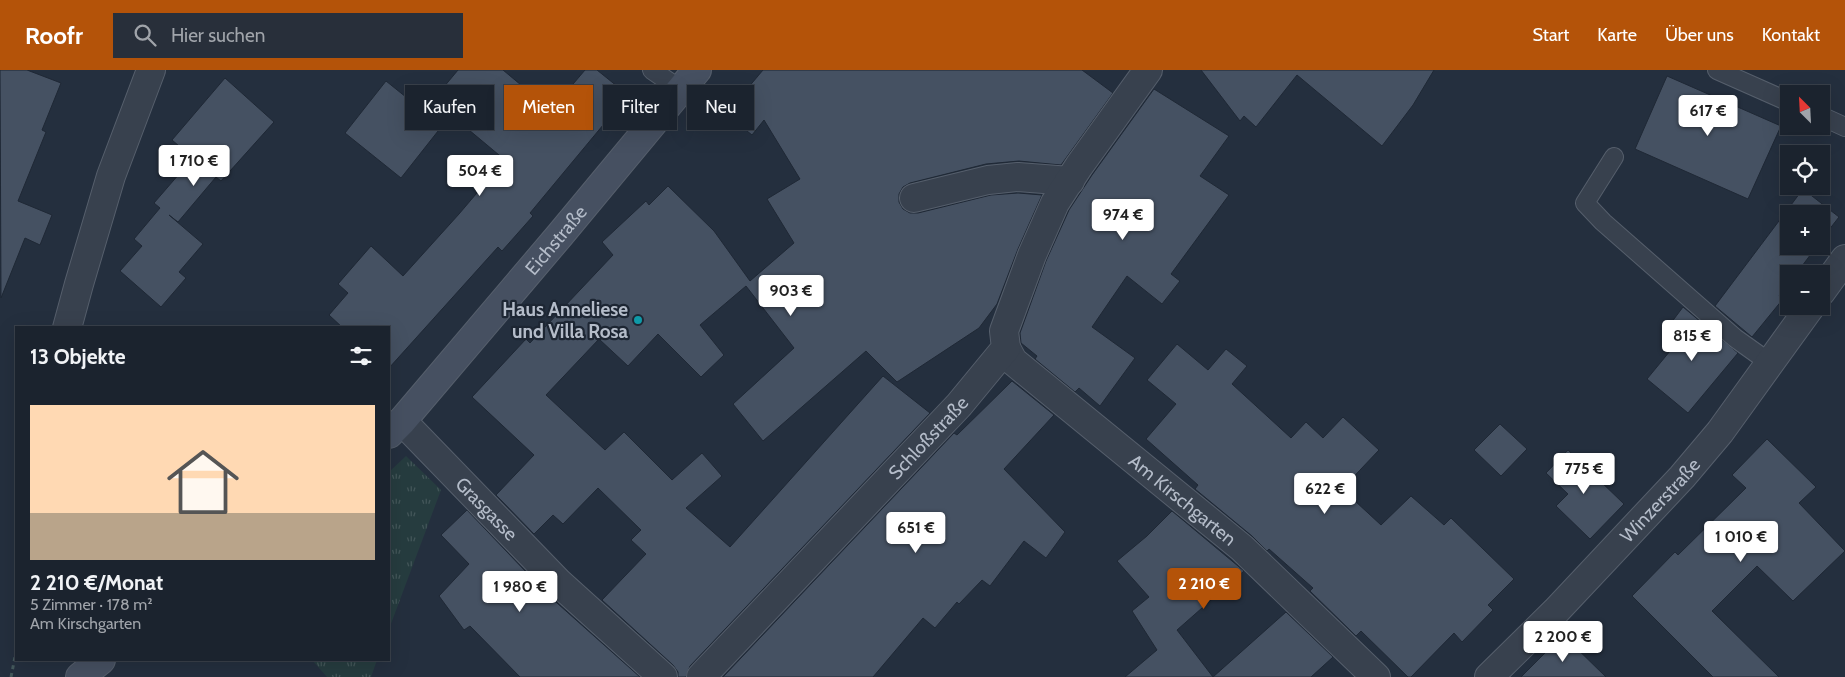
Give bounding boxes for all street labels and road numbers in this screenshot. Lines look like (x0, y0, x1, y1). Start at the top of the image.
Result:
street label: Eichstraße (520, 200, 592, 279)
street label: Schloßstraße (883, 391, 973, 484)
street label: Am Kirschgarten (1124, 449, 1241, 550)
street label: Winzerstraße (1615, 453, 1705, 547)
street label: Grasgasse (451, 472, 523, 545)

